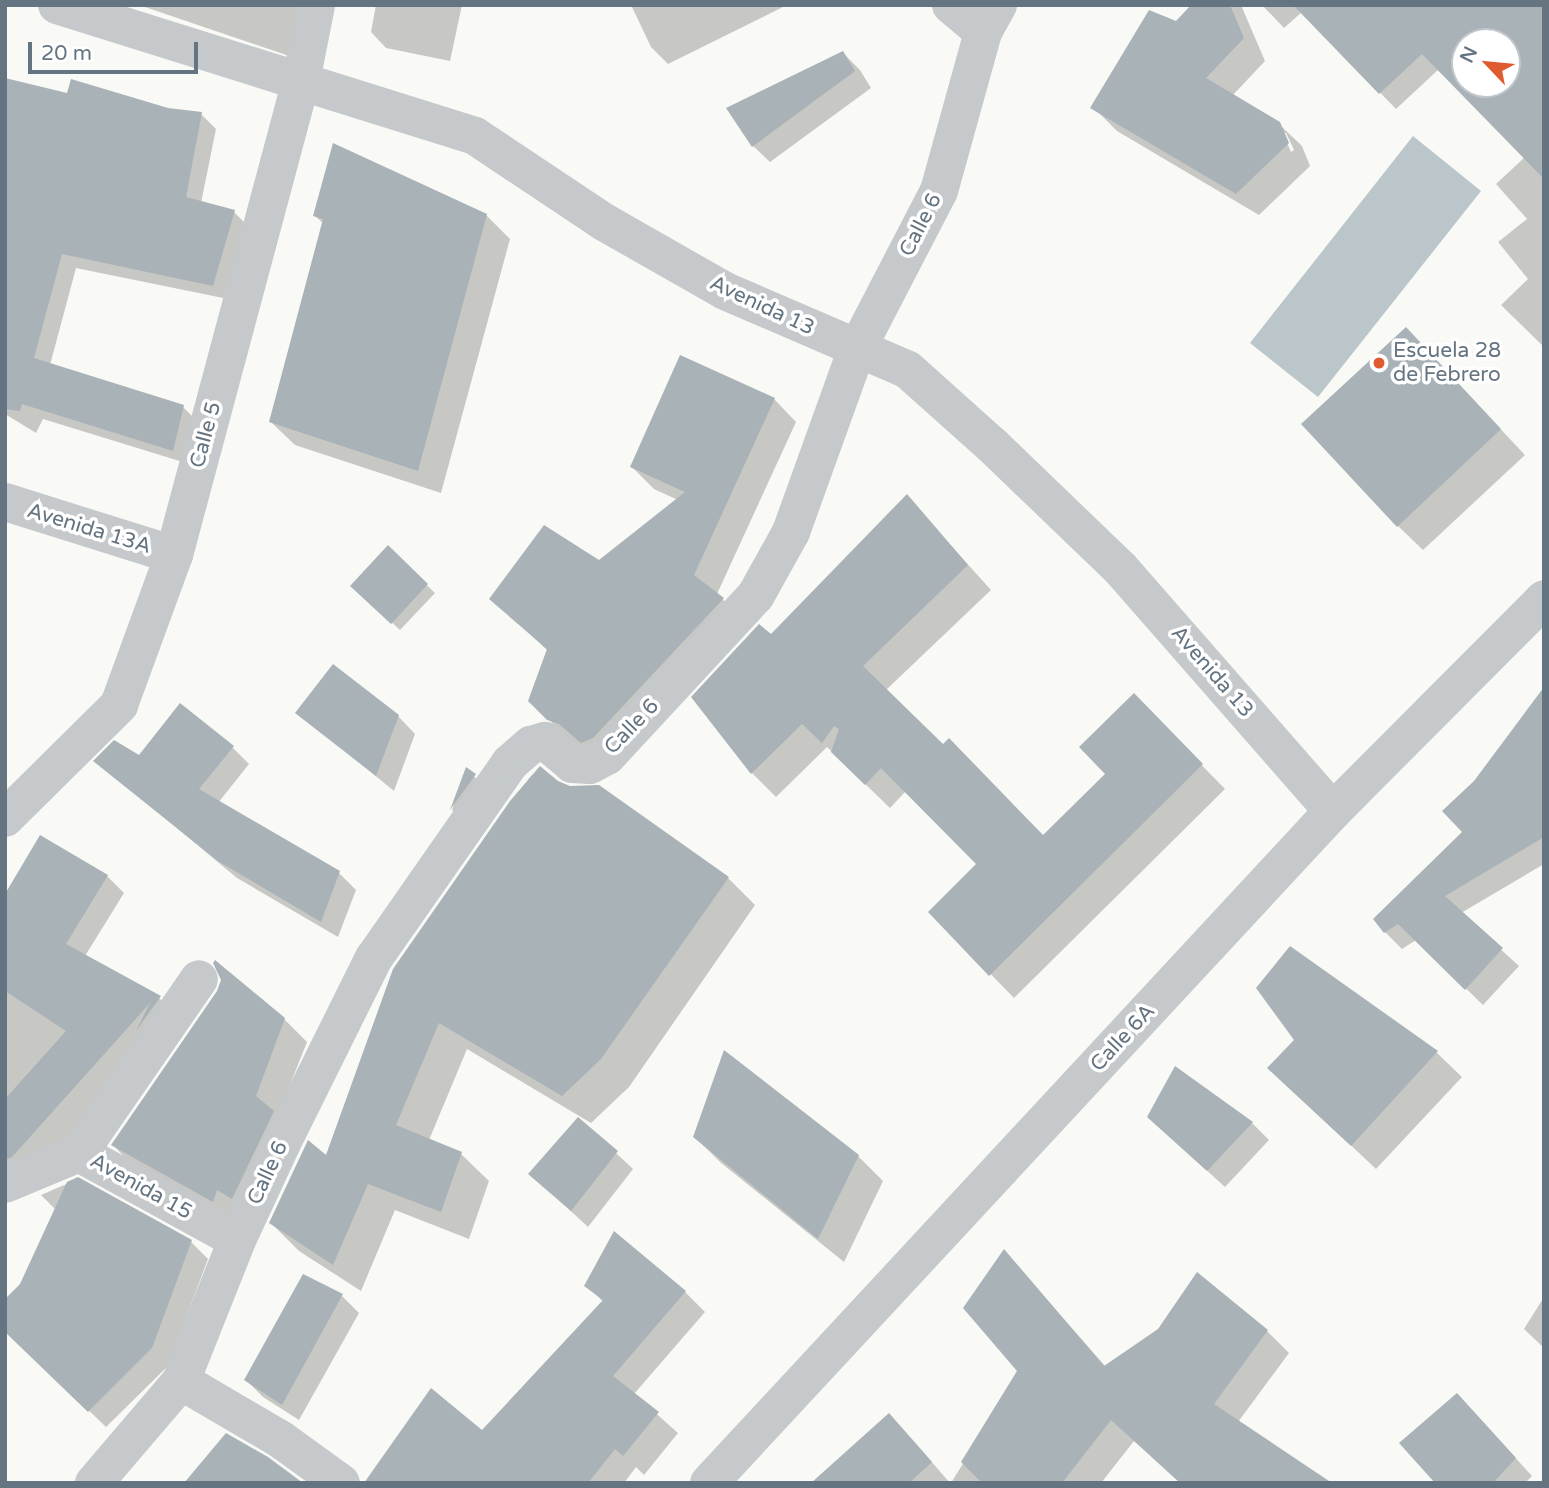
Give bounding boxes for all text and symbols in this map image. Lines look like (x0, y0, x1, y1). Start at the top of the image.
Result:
scale bar (32, 28, 201, 72)
north arrow (1451, 28, 1521, 98)
text: 20 m (41, 41, 92, 66)
text: N (1456, 43, 1482, 66)
street label: Calle 6 (894, 189, 948, 261)
street label: Avenida 13 (706, 271, 818, 341)
place label: Escuela 28 de Febrero (1393, 338, 1501, 388)
marker: Escuela 28 de Febrero (1371, 355, 1387, 371)
street label: Calle 5 (185, 399, 227, 471)
street label: Avenida 13A (24, 498, 154, 560)
street label: Avenida 13 (1166, 621, 1258, 723)
street label: Calle 6 (600, 694, 664, 760)
street label: Calle 6A (1085, 999, 1161, 1077)
street label: Calle 6 (242, 1137, 294, 1209)
street label: Avenida 15 (86, 1149, 196, 1225)

